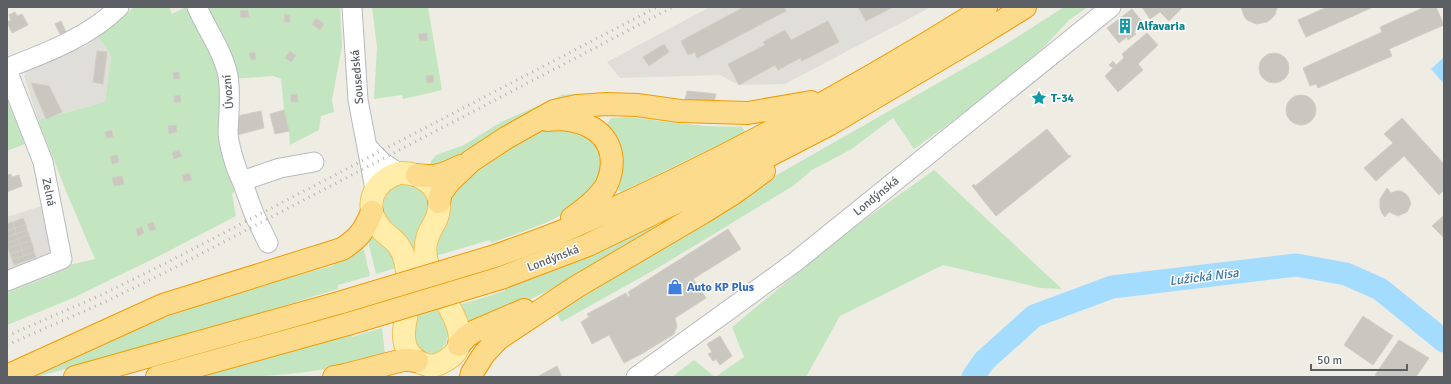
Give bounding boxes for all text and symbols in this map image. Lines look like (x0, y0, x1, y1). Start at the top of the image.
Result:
building icon: Alfavaria (1116, 17, 1134, 35)
place label: Alfavaria (1137, 19, 1185, 34)
street label: Sousedská (348, 49, 367, 105)
street label: Úvozní (219, 73, 237, 110)
place icon: T-34 (1030, 89, 1048, 107)
place label: T-34 (1051, 91, 1075, 106)
street label: Londýnská (850, 173, 902, 219)
street label: Zelná (38, 177, 59, 208)
street label: Londýnská (525, 242, 581, 275)
water label: Lužická Nisa (1169, 265, 1240, 289)
shop icon: Auto KP Plus (666, 278, 684, 296)
place label: Auto KP Plus (687, 280, 755, 295)
scale bar (1311, 346, 1407, 372)
text: 50 m (1317, 353, 1342, 368)

